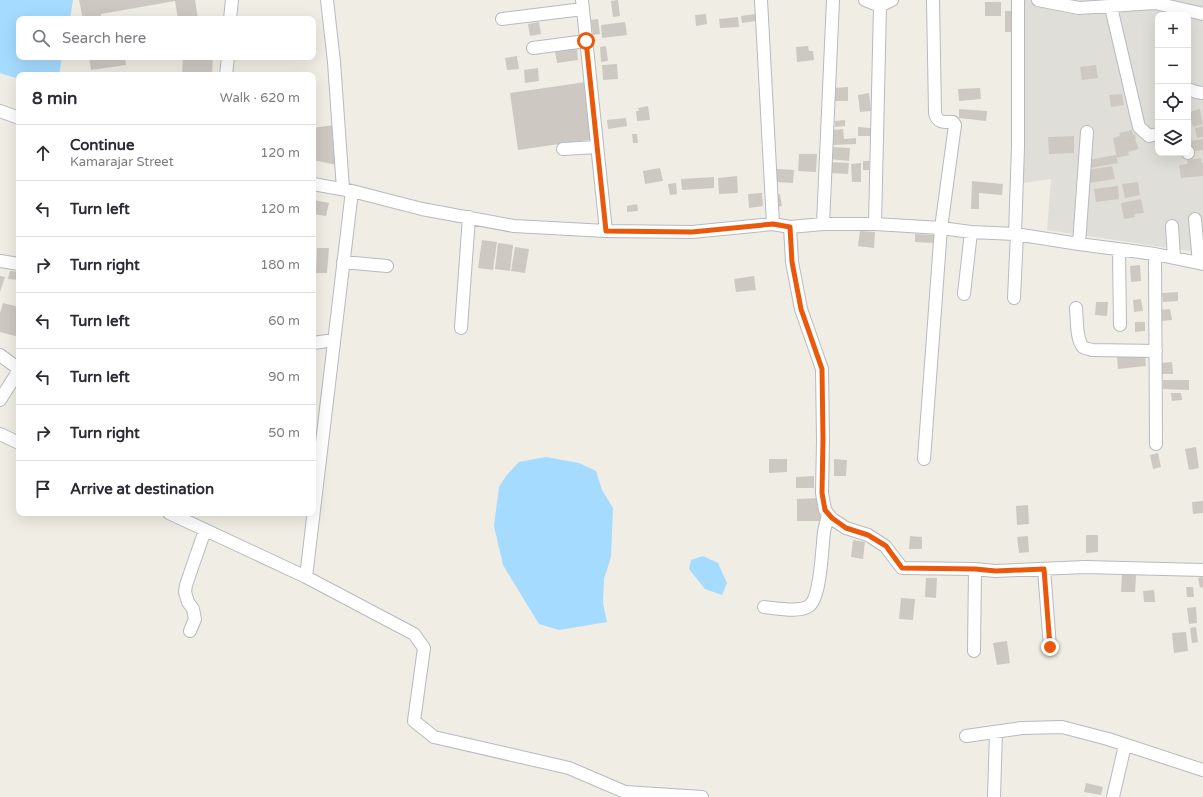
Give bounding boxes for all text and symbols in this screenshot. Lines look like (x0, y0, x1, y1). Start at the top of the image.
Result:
map controls (1155, 12, 1191, 156)
button: + (1155, 12, 1191, 48)
search box (16, 16, 316, 60)
icon: search (30, 27, 52, 49)
text: Search here (62, 29, 146, 47)
route start (577, 32, 595, 50)
button: − (1155, 48, 1191, 84)
button: locate (1155, 84, 1191, 120)
text: 8 min (32, 88, 77, 109)
text: Walk · 620 m (220, 90, 300, 106)
button: layers (1155, 120, 1191, 156)
text: Continue (70, 136, 134, 154)
icon: ahead (32, 142, 54, 164)
text: 120 m (260, 145, 300, 161)
text: Kamarajar Street (70, 154, 174, 170)
icon: left (32, 198, 54, 220)
text: Turn left (70, 200, 130, 218)
text: 120 m (260, 201, 300, 217)
icon: right (32, 254, 54, 276)
text: Turn right (70, 256, 140, 274)
text: 180 m (260, 257, 300, 273)
icon: left (32, 310, 54, 332)
text: Turn left (70, 312, 130, 330)
text: 60 m (268, 313, 300, 329)
icon: left (32, 366, 54, 388)
text: Turn left (70, 368, 130, 386)
text: 90 m (268, 369, 300, 385)
icon: right (32, 422, 54, 444)
text: Turn right (70, 424, 140, 442)
text: 50 m (268, 425, 300, 441)
icon: arrive (32, 478, 54, 500)
text: Arrive at destination (70, 480, 214, 498)
route end (1041, 638, 1059, 656)

